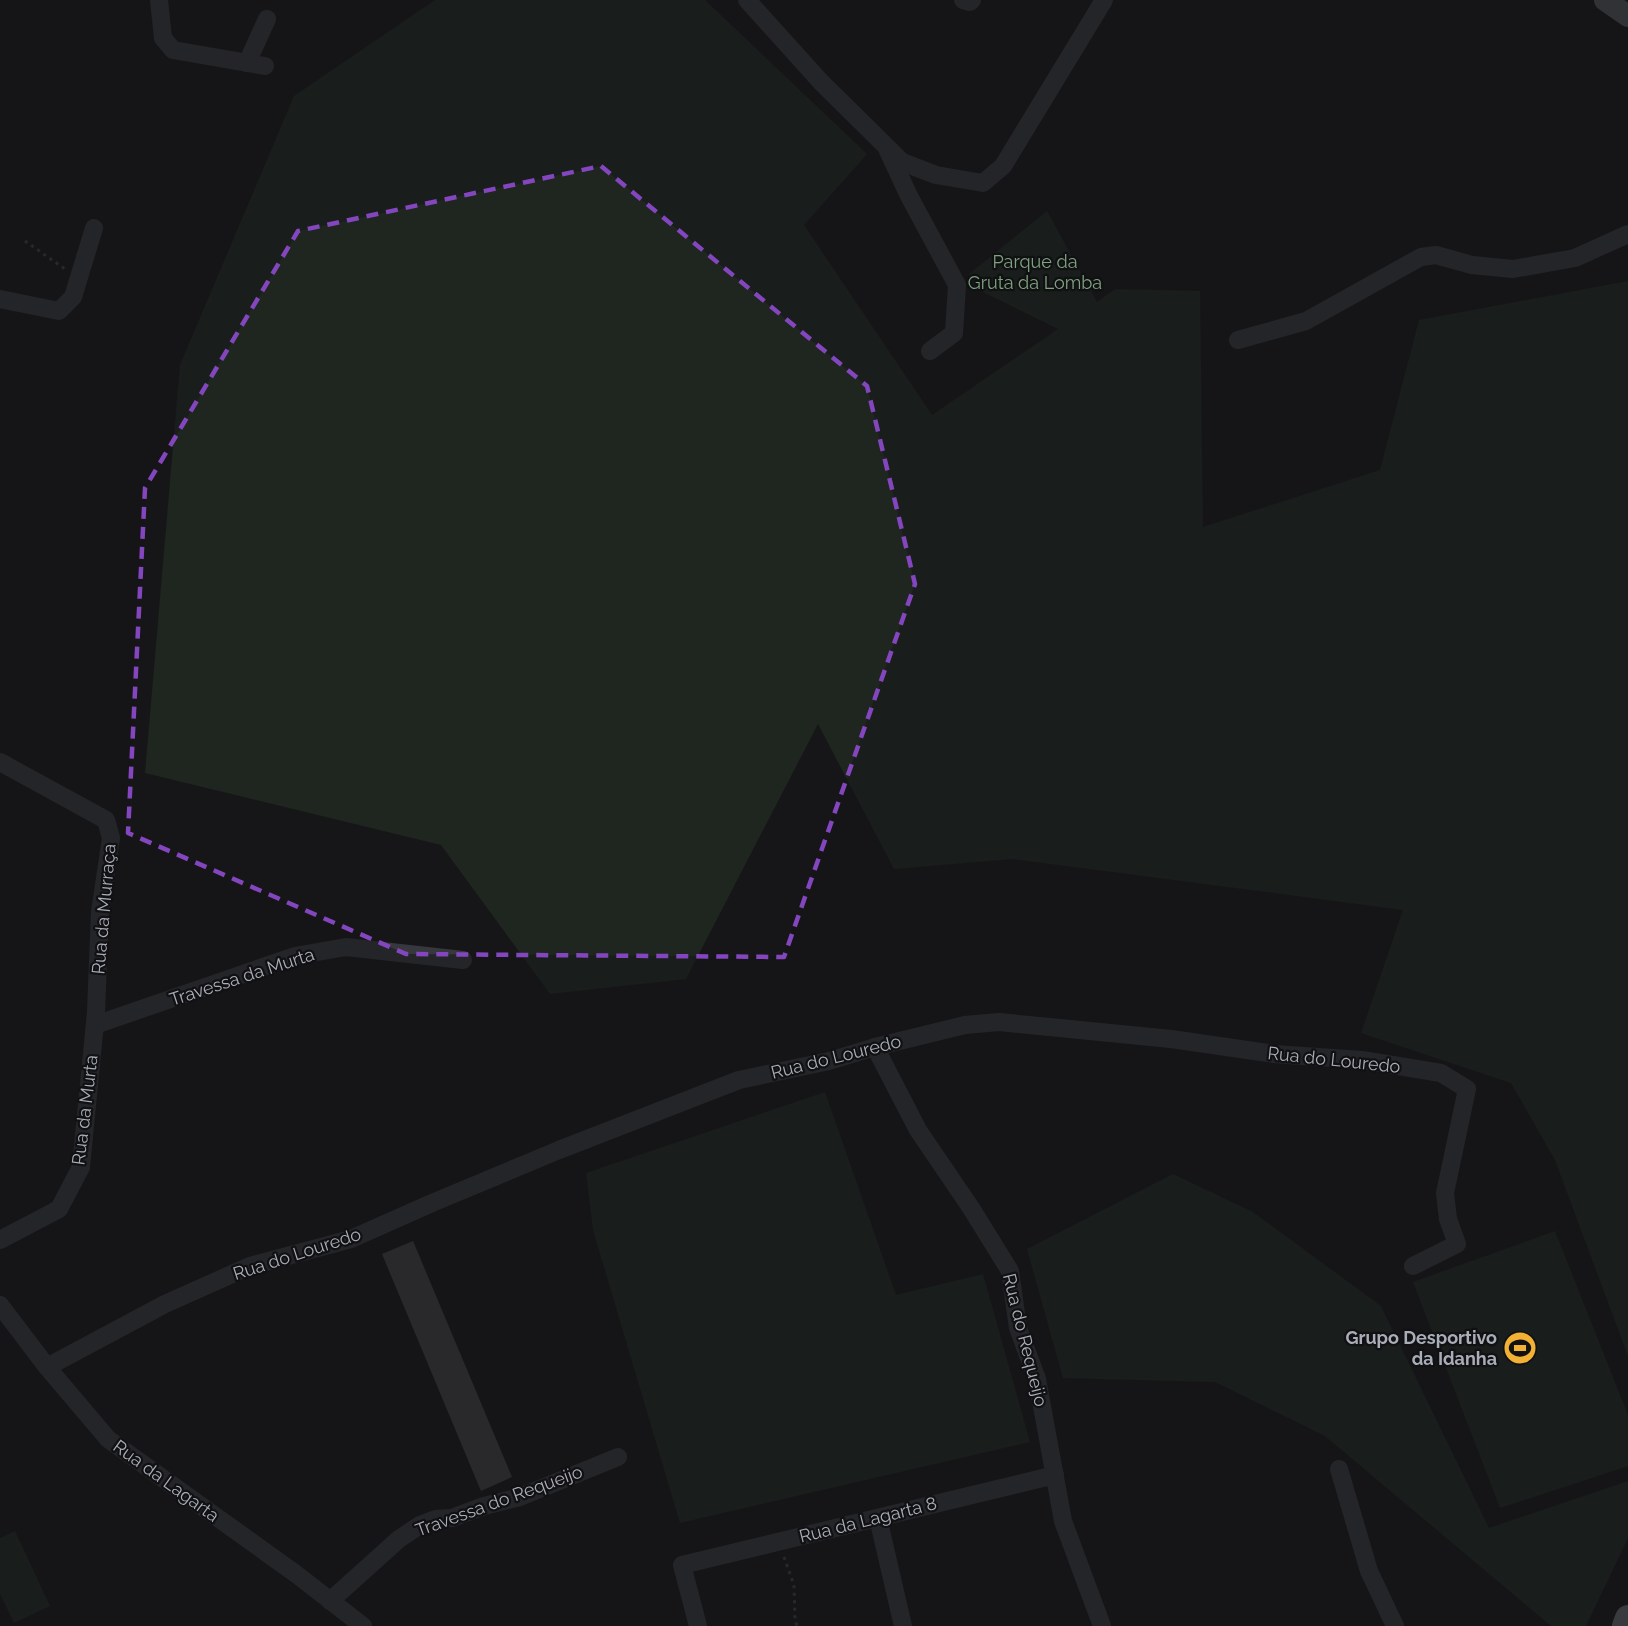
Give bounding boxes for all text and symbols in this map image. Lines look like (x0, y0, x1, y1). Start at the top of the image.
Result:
park label: Parque da Gruta da Lomba (968, 251, 1102, 293)
street label: Rua da Murraça (87, 843, 120, 975)
street label: Travessa da Murta (167, 943, 317, 1010)
street label: Rua do Louredo (769, 1030, 903, 1083)
street label: Rua do Louredo (1267, 1042, 1402, 1077)
street label: Rua da Murta (67, 1054, 102, 1166)
street label: Rua do Louredo (230, 1223, 364, 1284)
street label: Rua do Requeijo (999, 1271, 1052, 1409)
place label: Grupo Desportivo da Idanha (1345, 1327, 1497, 1369)
sports icon: Grupo Desportivo da Idanha (1502, 1330, 1538, 1366)
street label: Rua da Lagarta (109, 1435, 223, 1526)
street label: Travessa do Requeijo (412, 1460, 586, 1541)
street label: Rua da Lagarta 8 (797, 1492, 939, 1547)

